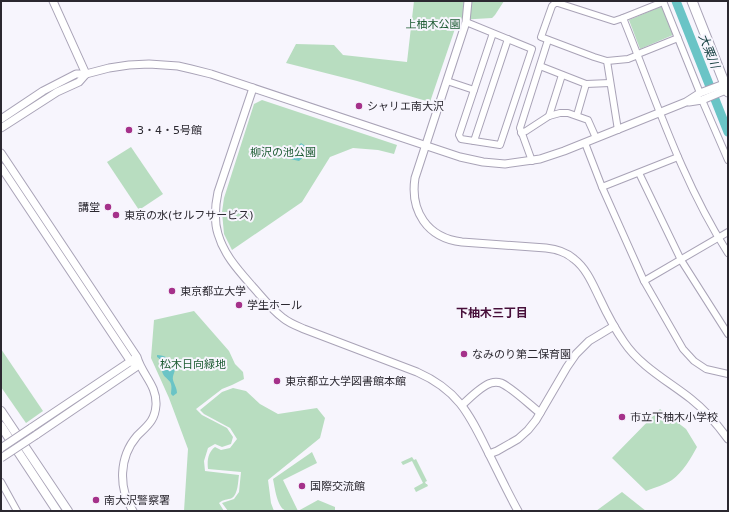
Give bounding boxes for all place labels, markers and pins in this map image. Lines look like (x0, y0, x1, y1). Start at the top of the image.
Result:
place label: シャリエ南大沢 (367, 100, 444, 113)
marker: シャリエ南大沢 (354, 101, 364, 111)
place label: 3・4・5号館 (137, 124, 202, 137)
marker: 3・4・5号館 (124, 125, 134, 135)
place label: 講堂 (78, 201, 100, 214)
marker: 講堂 (103, 202, 113, 212)
place label: 東京の水(セルフサービス) (124, 209, 254, 222)
marker: 東京の水(セルフサービス) (111, 210, 121, 220)
place label: 東京都立大学 (180, 285, 246, 298)
marker: 東京都立大学 (167, 286, 177, 296)
place label: 学生ホール (247, 299, 302, 312)
marker: 学生ホール (234, 300, 244, 310)
place label: なみのり第二保育園 (472, 348, 571, 361)
marker: なみのり第二保育園 (459, 349, 469, 359)
place label: 東京都立大学図書館本館 (285, 375, 406, 388)
marker: 東京都立大学図書館本館 (272, 376, 282, 386)
place label: 市立下柚木小学校 (630, 411, 718, 424)
marker: 市立下柚木小学校 (617, 412, 627, 422)
place label: 国際交流館 (310, 480, 365, 493)
marker: 国際交流館 (297, 481, 307, 491)
place label: 南大沢警察署 (104, 494, 170, 507)
marker: 南大沢警察署 (91, 495, 101, 505)

